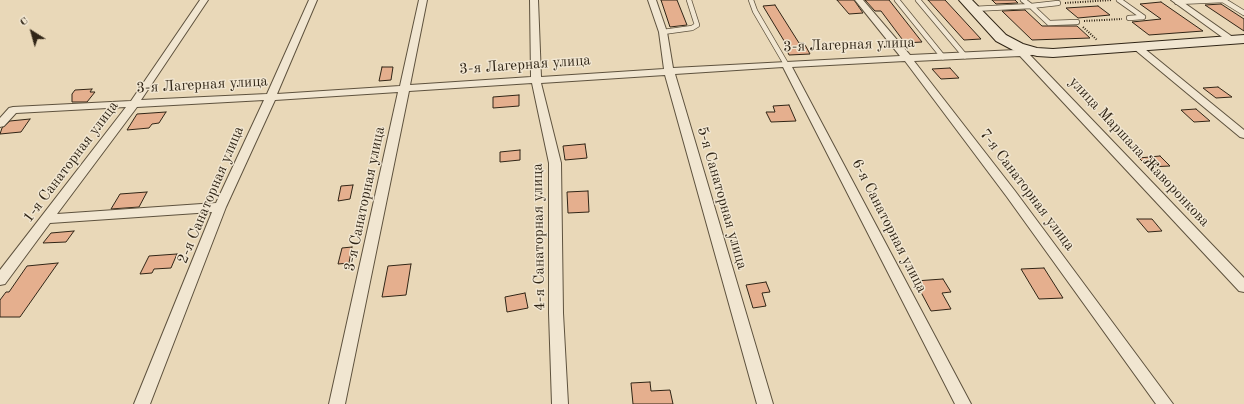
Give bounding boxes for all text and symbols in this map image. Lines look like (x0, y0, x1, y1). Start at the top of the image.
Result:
north arrow (12, 12, 52, 52)
text: С (18, 15, 31, 29)
street label: 3-я Лагерная улица (783, 34, 915, 56)
street label: 3-я Лагерная улица (459, 51, 591, 79)
street label: 3-я Лагерная улица (136, 73, 268, 97)
street label: улица Маршала Жаворонкова (1065, 73, 1213, 231)
street label: 1-я Санаторная улица (19, 98, 123, 226)
street label: 2-я Санаторная улица (174, 124, 248, 266)
street label: 3-я Санаторная улица (341, 125, 389, 273)
street label: 5-я Санаторная улица (693, 125, 751, 271)
street label: 7-я Санаторная улица (975, 126, 1079, 254)
street label: 6-я Санаторная улица (847, 156, 931, 296)
street label: 4-я Санаторная улица (529, 163, 549, 311)

